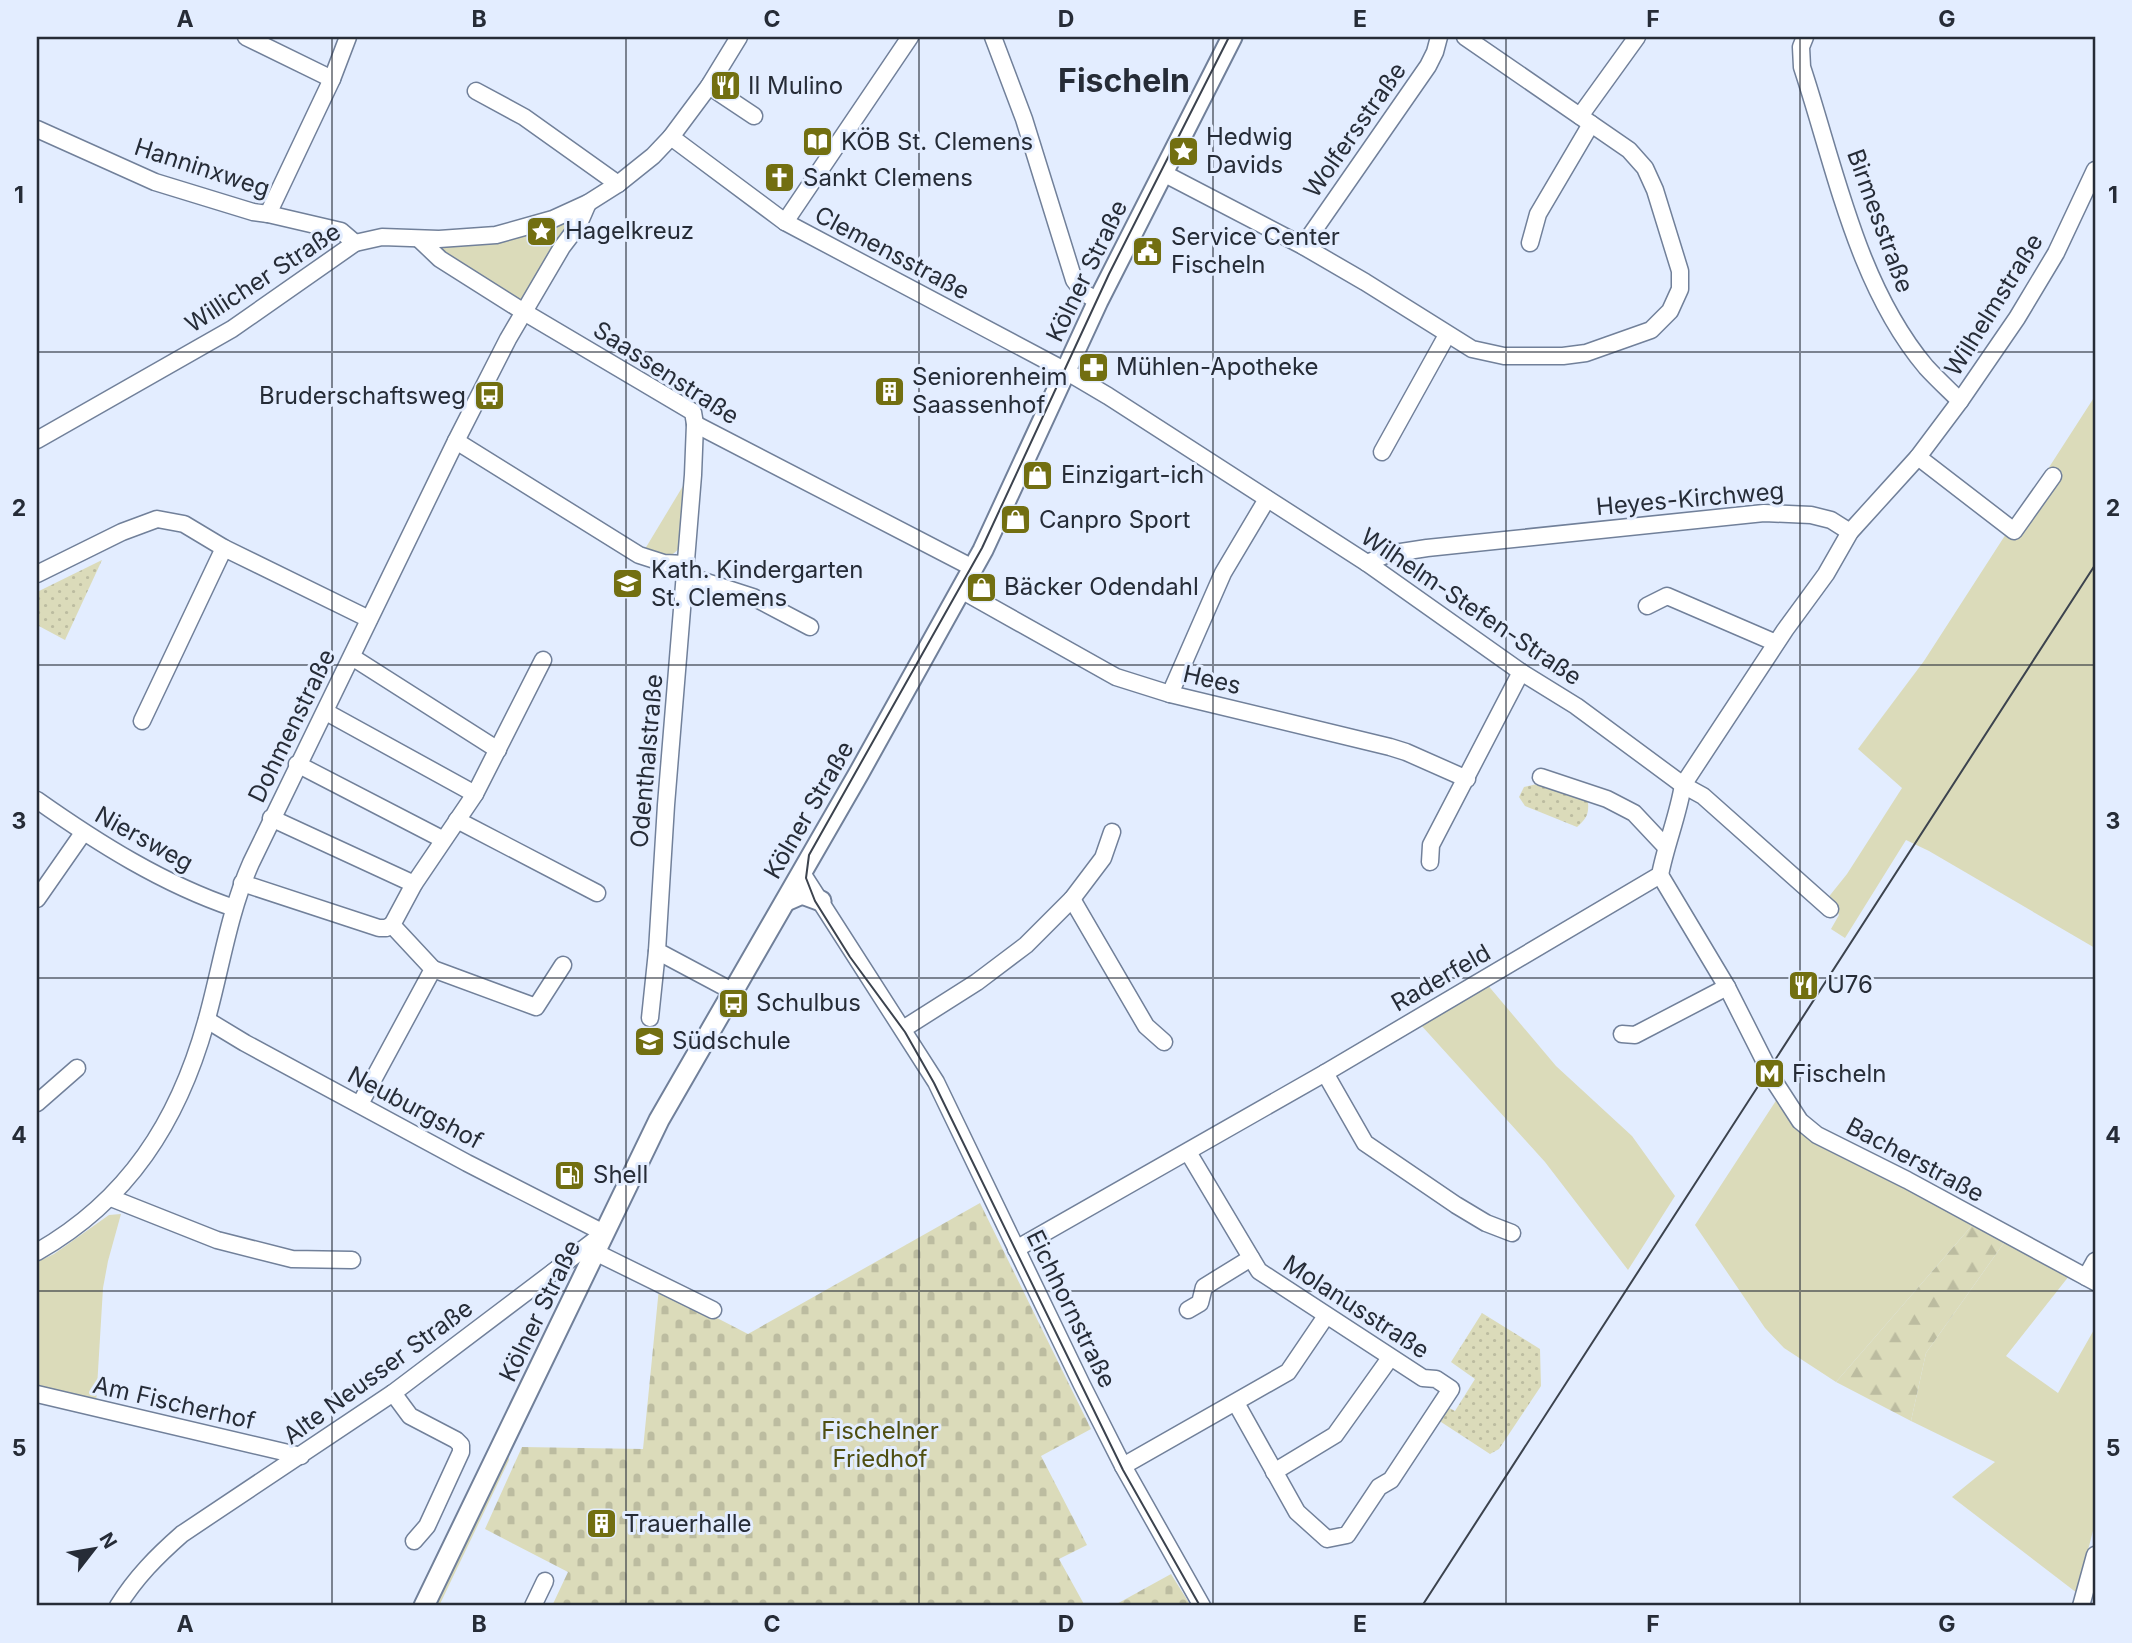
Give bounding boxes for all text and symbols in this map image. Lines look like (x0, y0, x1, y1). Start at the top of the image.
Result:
text: A (176, 5, 194, 33)
text: B (471, 5, 487, 33)
text: C (763, 5, 781, 33)
text: D (1058, 5, 1074, 33)
text: E (1353, 5, 1367, 33)
text: F (1646, 5, 1660, 33)
text: G (1938, 5, 1956, 33)
street label: Wolfersstraße (1297, 57, 1412, 203)
district label: Fischeln (1058, 61, 1190, 100)
restaurant icon: Il Mulino (708, 69, 742, 103)
place label: Il Mulino (748, 71, 843, 100)
place label: Hedwig Davids (1206, 122, 1293, 179)
library icon: KÖB St. Clemens (801, 125, 835, 159)
place label: KÖB St. Clemens (841, 127, 1033, 156)
street label: Hanninxweg (131, 132, 274, 203)
place icon: Hedwig Davids (1166, 134, 1200, 168)
street label: Birmesstraße (1841, 145, 1920, 296)
church icon: Sankt Clemens (763, 161, 797, 195)
place label: Sankt Clemens (803, 163, 973, 192)
text: 1 (14, 181, 24, 209)
text: 1 (2108, 181, 2118, 209)
street label: Kölner Straße (1040, 195, 1133, 346)
street label: Clemensstraße (810, 200, 975, 306)
place icon: Hagelkreuz (525, 214, 559, 248)
place label: Hagelkreuz (565, 216, 694, 245)
street label: Willicher Straße (180, 217, 346, 339)
place label: Service Center Fischeln (1171, 222, 1340, 279)
street label: Wilhelmstraße (1938, 228, 2049, 381)
public building icon: Service Center Fischeln (1131, 234, 1165, 268)
street label: Saassenstraße (588, 315, 744, 430)
pharmacy icon: Mühlen-Apotheke (1076, 350, 1110, 384)
place label: Mühlen-Apotheke (1116, 352, 1319, 381)
place label: Seniorenheim Saassenhof (912, 362, 1068, 419)
building icon: Seniorenheim Saassenhof (872, 374, 906, 408)
bus stop icon: Bruderschaftsweg (472, 379, 506, 413)
place label: Bruderschaftsweg (259, 381, 466, 410)
shop icon: Einzigart-ich (1021, 458, 1055, 492)
place label: Einzigart-ich (1061, 460, 1204, 489)
street label: Heyes-Kirchweg (1595, 476, 1785, 521)
text: 2 (12, 494, 26, 522)
text: 2 (2106, 494, 2120, 522)
shop icon: Canpro Sport (999, 503, 1033, 537)
place label: Canpro Sport (1039, 505, 1191, 534)
street label: Wilhelm-Stefen-Straße (1355, 522, 1587, 691)
place label: Kath. Kindergarten St. Clemens (651, 555, 864, 612)
school or university icon: Kath. Kindergarten St. Clemens (611, 567, 645, 601)
shop icon: Bäcker Odendahl (964, 570, 998, 604)
place label: Bäcker Odendahl (1004, 572, 1199, 601)
street label: Dohmenstraße (242, 644, 341, 807)
street label: Hees (1180, 659, 1244, 700)
street label: Odenthalstraße (624, 673, 669, 849)
street label: Kölner Straße (758, 736, 860, 884)
street label: Niersweg (90, 800, 198, 877)
text: 3 (12, 807, 26, 835)
text: 3 (2106, 807, 2120, 835)
street label: Raderfeld (1386, 938, 1495, 1018)
restaurant icon: U76 (1787, 968, 1821, 1002)
place label: U76 (1827, 970, 1873, 999)
bus stop icon: Schulbus (716, 986, 750, 1020)
place label: Schulbus (756, 988, 861, 1017)
school or university icon: Südschule (632, 1024, 666, 1058)
place label: Südschule (672, 1026, 791, 1055)
metro station icon: Fischeln (1752, 1057, 1786, 1091)
place label: Fischeln (1792, 1059, 1887, 1088)
street label: Neuburgshof (343, 1060, 488, 1155)
street label: Bacherstraße (1841, 1111, 1989, 1208)
text: 4 (11, 1121, 27, 1149)
text: 4 (2105, 1121, 2121, 1149)
fuel station icon: Shell (553, 1158, 587, 1192)
place label: Shell (593, 1160, 648, 1189)
street label: Eichhornstraße (1021, 1225, 1122, 1392)
street label: Kölner Straße (493, 1235, 586, 1386)
street label: Molanusstraße (1278, 1249, 1435, 1365)
street label: Alte Neusser Straße (277, 1293, 478, 1450)
street label: Am Fischerhof (90, 1370, 258, 1435)
park label: Fischelner Friedhof (821, 1416, 939, 1473)
text: 5 (12, 1434, 26, 1462)
text: 5 (2106, 1434, 2120, 1462)
building icon: Trauerhalle (584, 1507, 618, 1541)
place label: Trauerhalle (624, 1509, 752, 1538)
north arrow (60, 1514, 130, 1584)
text: N (95, 1528, 122, 1553)
text: A (176, 1610, 194, 1638)
text: B (471, 1610, 487, 1638)
text: C (763, 1610, 781, 1638)
text: D (1058, 1610, 1074, 1638)
text: E (1353, 1610, 1367, 1638)
text: F (1646, 1610, 1660, 1638)
text: G (1938, 1610, 1956, 1638)

